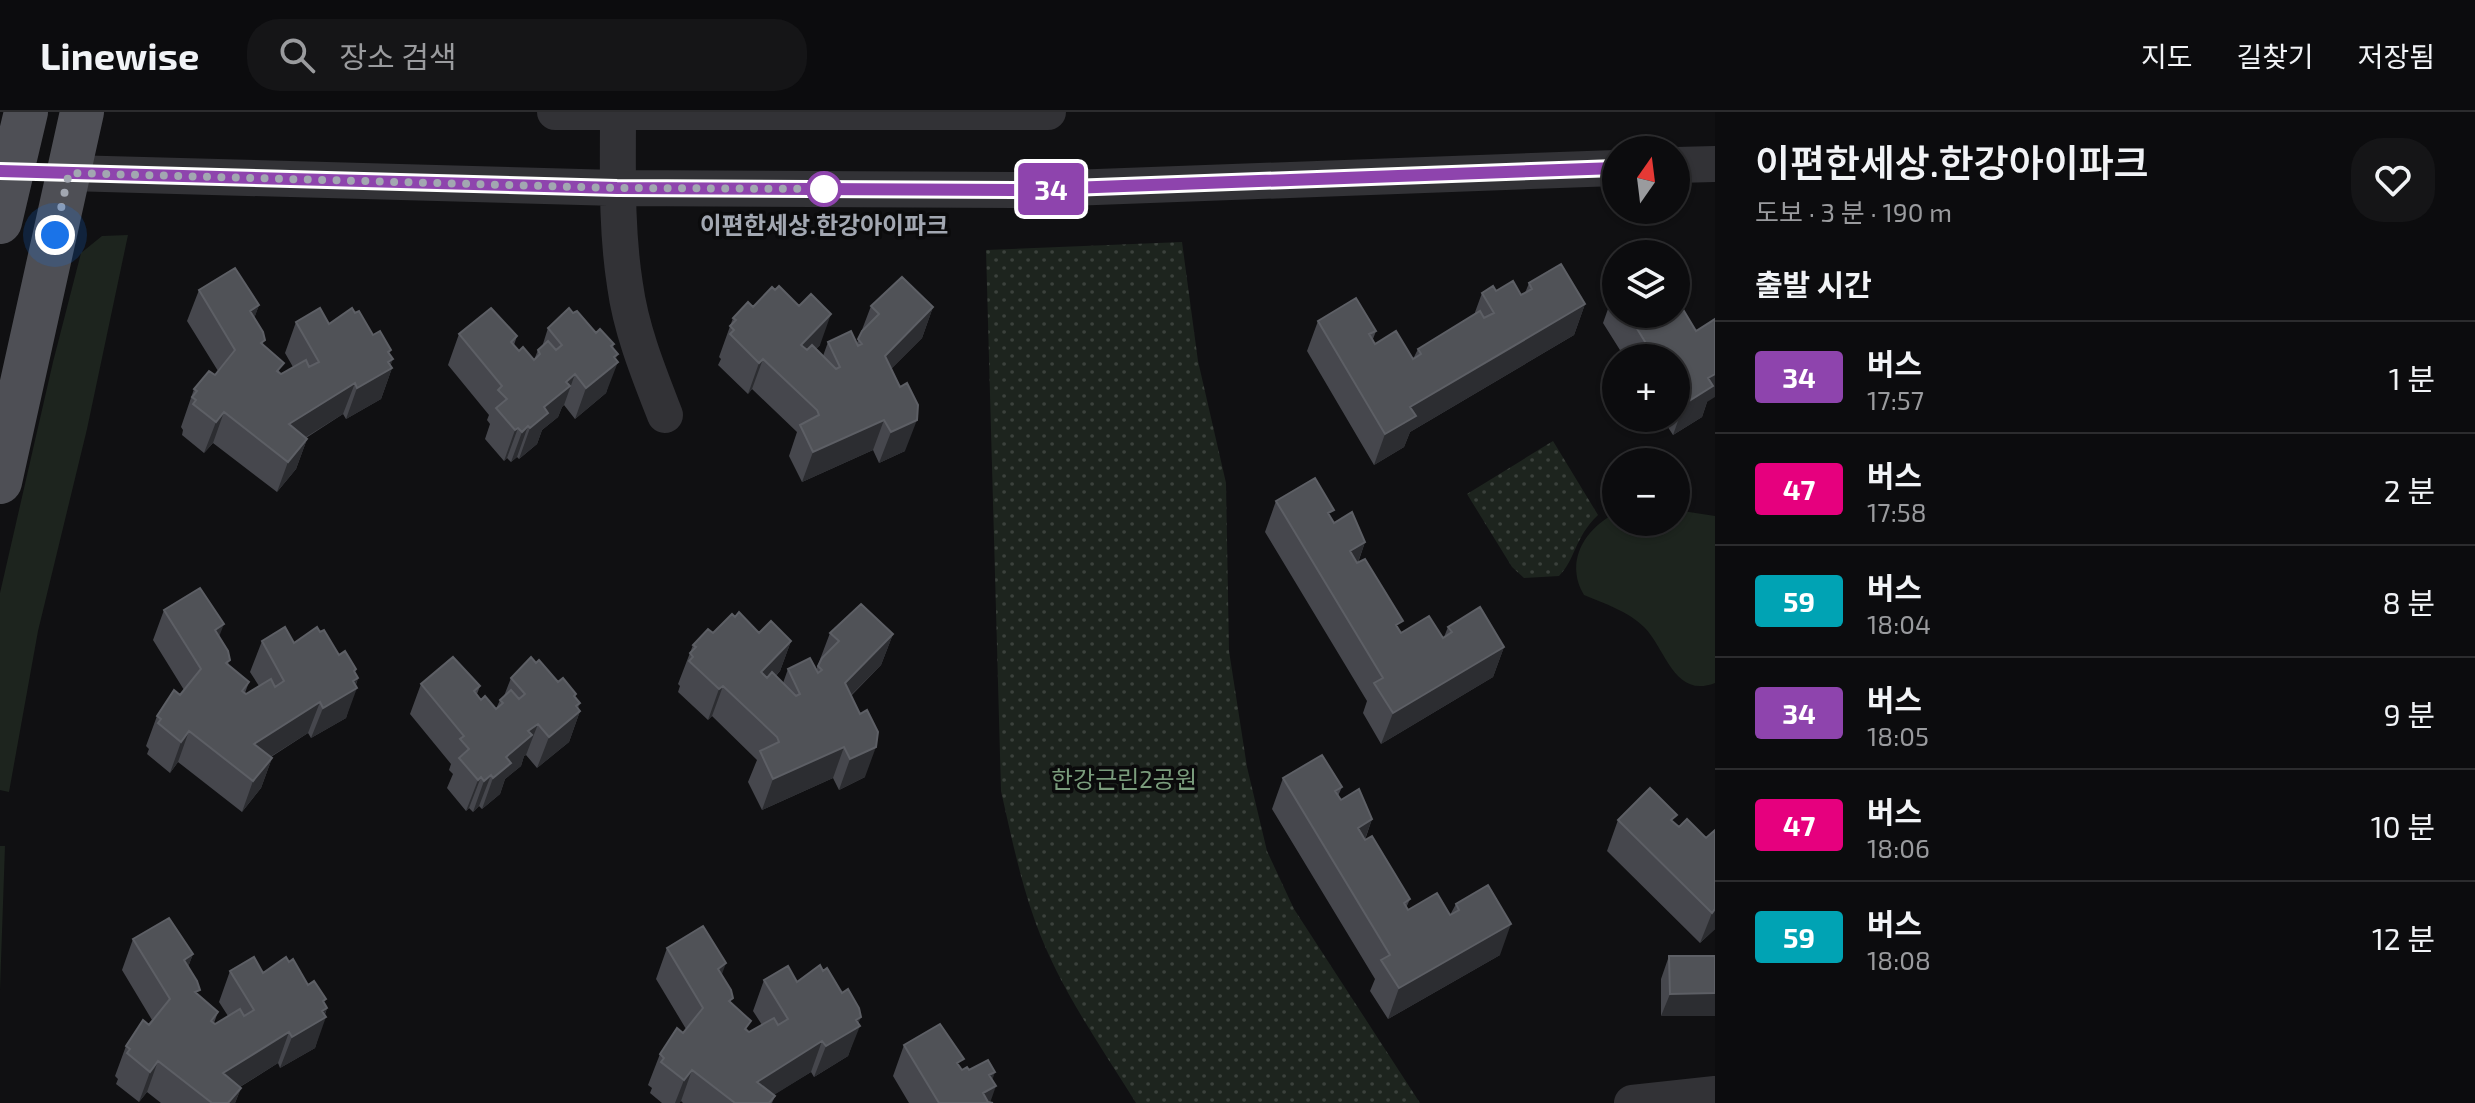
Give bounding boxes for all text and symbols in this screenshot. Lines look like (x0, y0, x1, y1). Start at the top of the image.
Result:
search box (247, 19, 807, 91)
text: Linewise (40, 32, 199, 78)
icon: search (275, 33, 319, 77)
text: 장소 검색 (339, 38, 457, 74)
text: 지도 (2141, 39, 2192, 73)
text: 길찾기 (2236, 39, 2314, 73)
text: 저장됨 (2358, 39, 2435, 73)
north arrow (1602, 136, 1690, 224)
map controls (1602, 136, 1690, 536)
button: heart (2351, 138, 2435, 222)
text: 이편한세상.한강아이파크 (1755, 139, 2149, 185)
line badge: 34 (1015, 163, 1087, 215)
marker: 이편한세상.한강아이파크 (807, 172, 841, 206)
text: 34 (1034, 172, 1068, 206)
text: 도보 · 3 분 · 190 m (1755, 196, 1952, 227)
place label: 이편한세상.한강아이파크 (700, 210, 948, 239)
your location (35, 215, 75, 255)
button: layers (1602, 240, 1690, 328)
text: 출발 시간 (1755, 266, 1872, 302)
button: + (1602, 344, 1690, 432)
text: 버스 (1867, 345, 1922, 381)
text: 34 (1782, 360, 1816, 394)
text: 1 분 (2389, 360, 2435, 396)
text: 17:57 (1867, 384, 1924, 415)
button: − (1602, 448, 1690, 536)
text: 버스 (1867, 457, 1922, 493)
text: 47 (1783, 472, 1815, 506)
text: 2 분 (2384, 472, 2435, 508)
text: 17:58 (1867, 496, 1927, 527)
text: 버스 (1867, 569, 1922, 605)
text: 59 (1783, 584, 1815, 618)
text: 8 분 (2383, 584, 2435, 620)
text: 18:04 (1867, 608, 1931, 639)
text: 버스 (1867, 681, 1922, 717)
text: 34 (1782, 696, 1816, 730)
text: 9 분 (2384, 696, 2435, 732)
text: 18:05 (1867, 720, 1929, 751)
park label: 한강근린2공원 (1051, 764, 1197, 793)
text: 버스 (1867, 793, 1922, 829)
text: 47 (1783, 808, 1815, 842)
text: 10 분 (2371, 808, 2435, 844)
text: 18:06 (1867, 832, 1930, 863)
text: 버스 (1867, 905, 1922, 941)
text: 59 (1783, 920, 1815, 954)
text: 12 분 (2372, 920, 2435, 956)
text: 18:08 (1867, 944, 1931, 975)

